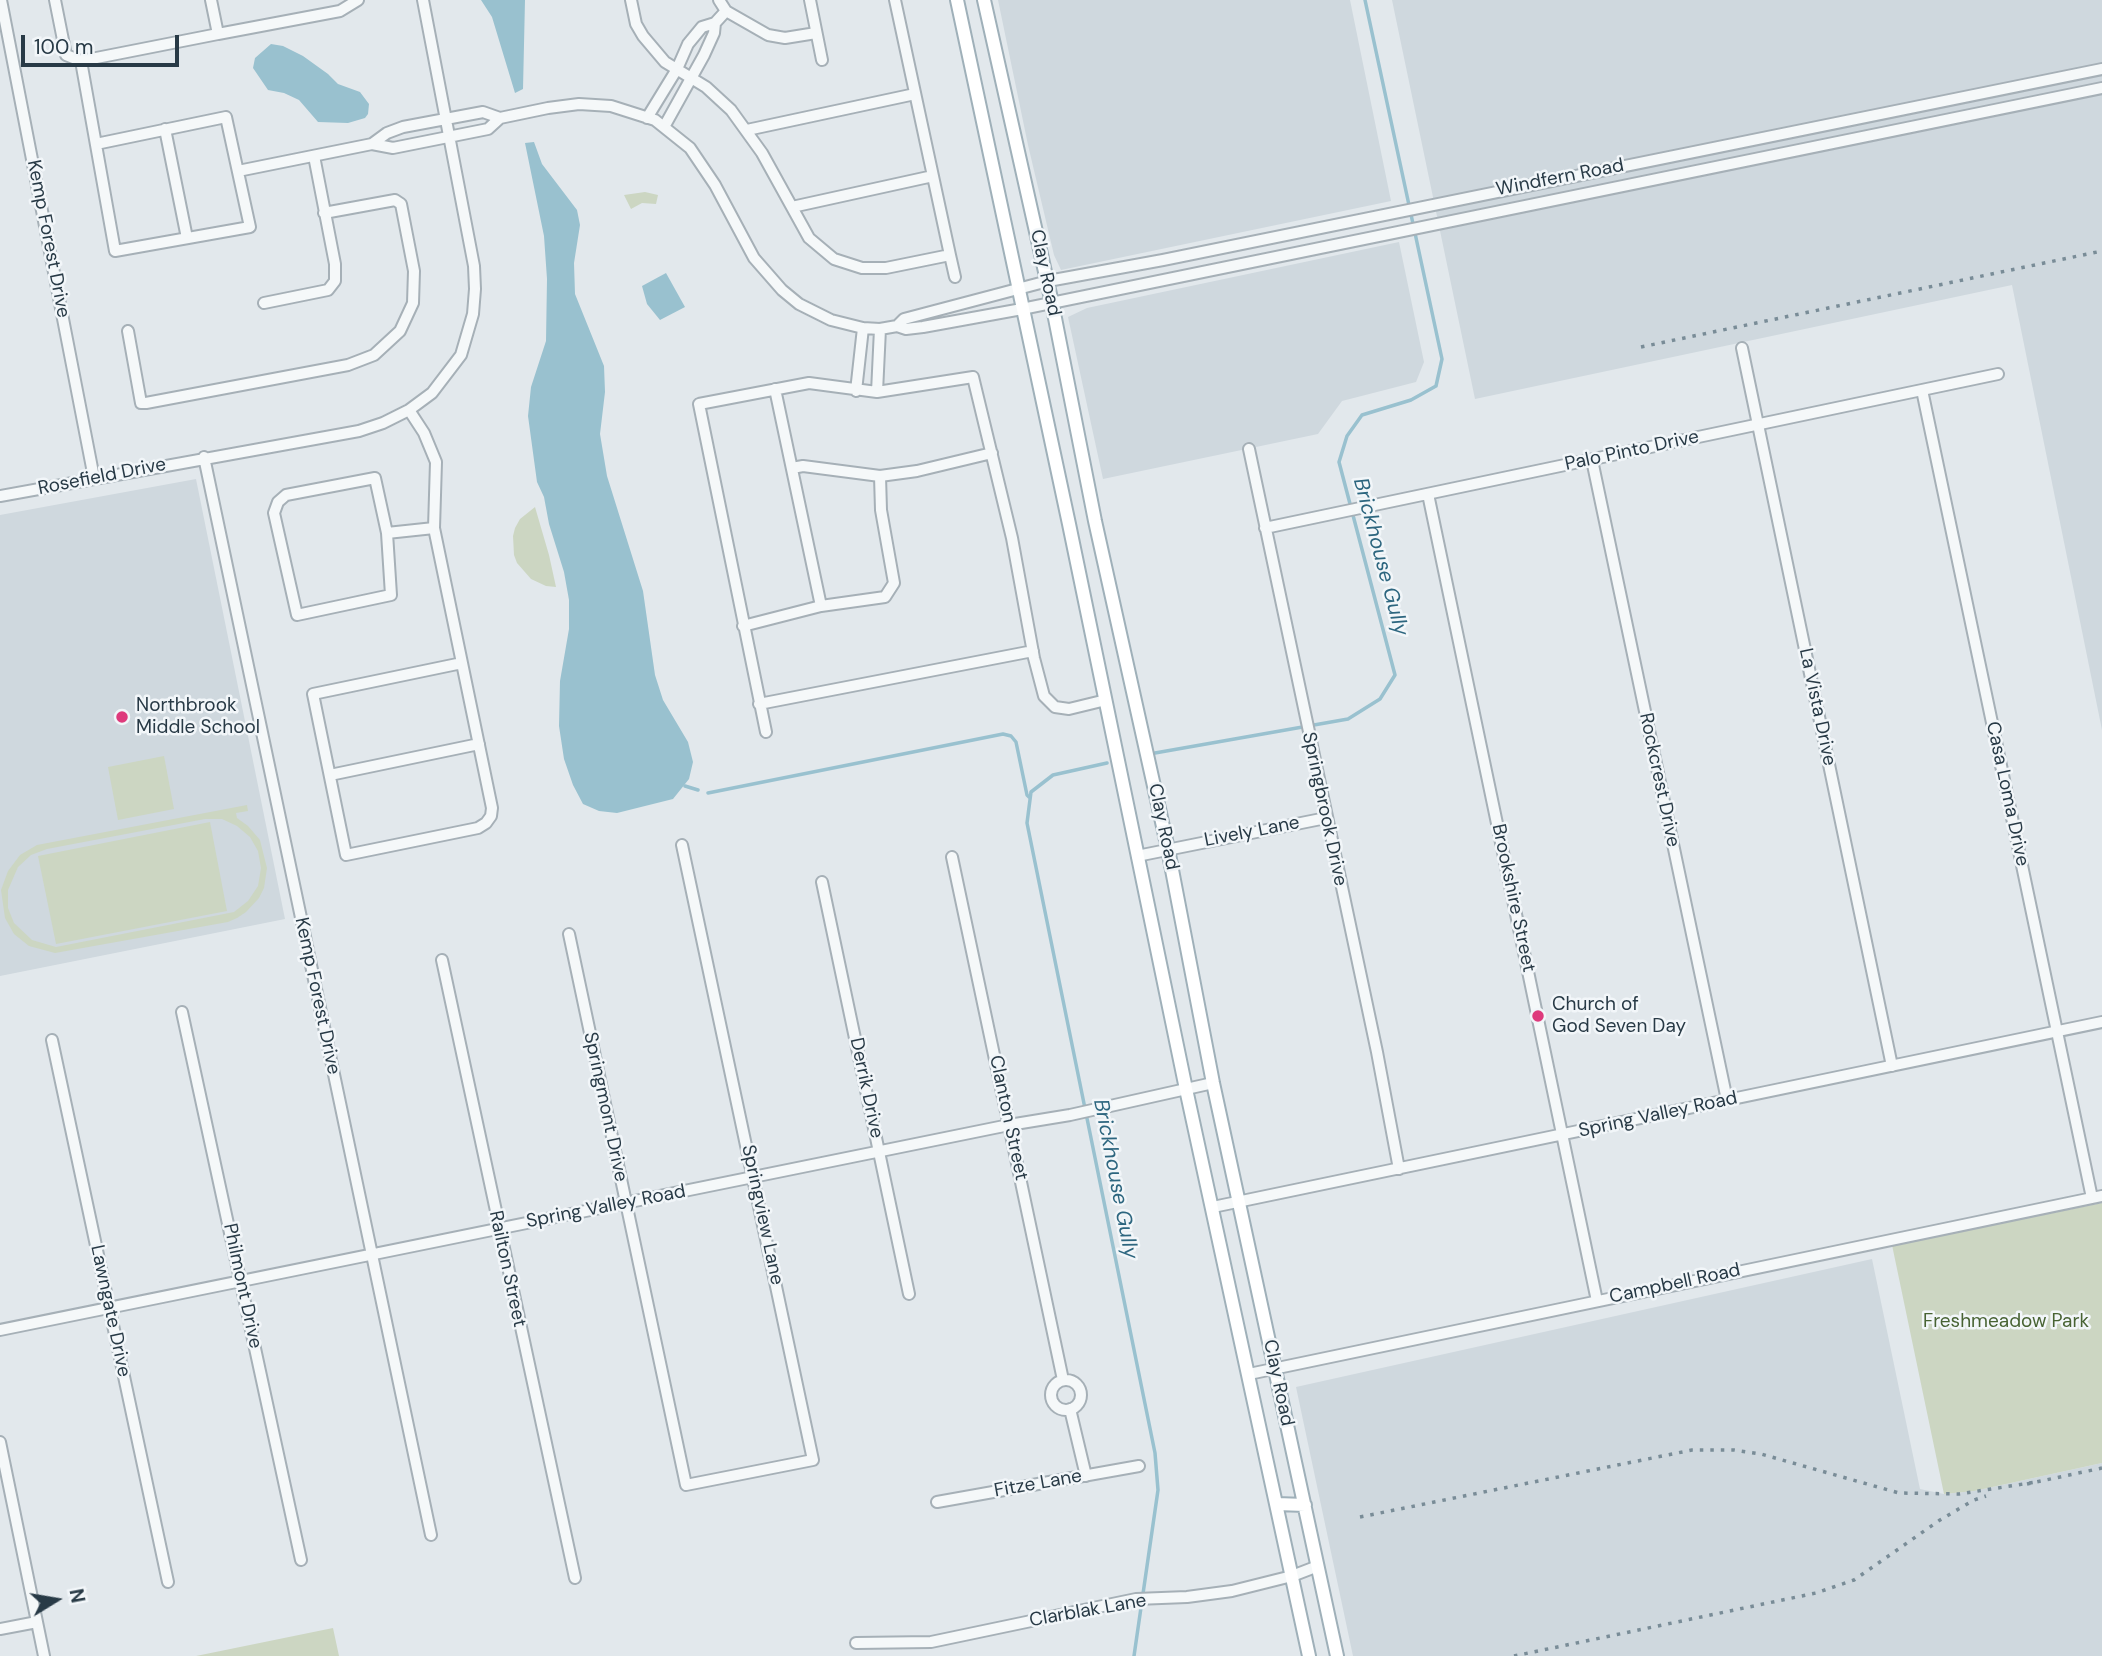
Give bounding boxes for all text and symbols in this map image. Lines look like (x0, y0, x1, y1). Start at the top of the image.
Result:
scale bar (24, 21, 182, 65)
text: 100 m (34, 33, 94, 61)
street label: Windfern Road (1494, 154, 1626, 202)
street label: Kemp Forest Drive (22, 158, 74, 320)
street label: Clay Road (1025, 228, 1065, 318)
street label: Palo Pinto Drive (1563, 426, 1701, 476)
street label: Rosefield Drive (36, 453, 168, 501)
water label: Brickhouse Gully (1347, 475, 1413, 639)
street label: La Vista Drive (1793, 646, 1841, 768)
place label: Northbrook Middle School (136, 695, 260, 739)
marker: Northbrook Middle School (114, 709, 130, 725)
street label: Rockcrest Drive (1634, 711, 1684, 849)
street label: Casa Loma Drive (1981, 720, 2033, 868)
street label: Springbrook Drive (1297, 730, 1351, 888)
street label: Clay Road (1143, 782, 1183, 872)
street label: Lively Lane (1202, 812, 1302, 852)
street label: Brookshire Street (1486, 822, 1540, 974)
street label: Kemp Forest Drive (289, 915, 345, 1077)
place label: Church of God Seven Day (1552, 994, 1686, 1038)
marker: Church of God Seven Day (1530, 1008, 1546, 1024)
street label: Springmont Drive (578, 1030, 632, 1184)
street label: Derrik Drive (844, 1036, 888, 1140)
street label: Clanton Street (984, 1053, 1032, 1183)
street label: Spring Valley Road (1577, 1087, 1739, 1143)
water label: Brickhouse Gully (1087, 1097, 1143, 1261)
street label: Springview Lane (736, 1143, 788, 1287)
street label: Spring Valley Road (524, 1180, 688, 1234)
street label: Railton Street (484, 1209, 530, 1329)
street label: Philmont Drive (218, 1221, 266, 1351)
street label: Lawngate Drive (85, 1243, 135, 1379)
street label: Campbell Road (1607, 1259, 1743, 1309)
park label: Freshmeadow Park (1923, 1311, 2089, 1333)
street label: Clay Road (1258, 1338, 1298, 1428)
street label: Fitze Lane (992, 1465, 1084, 1503)
north arrow (21, 1565, 91, 1635)
text: N (64, 1587, 91, 1605)
street label: Clarblak Lane (1028, 1589, 1148, 1633)

